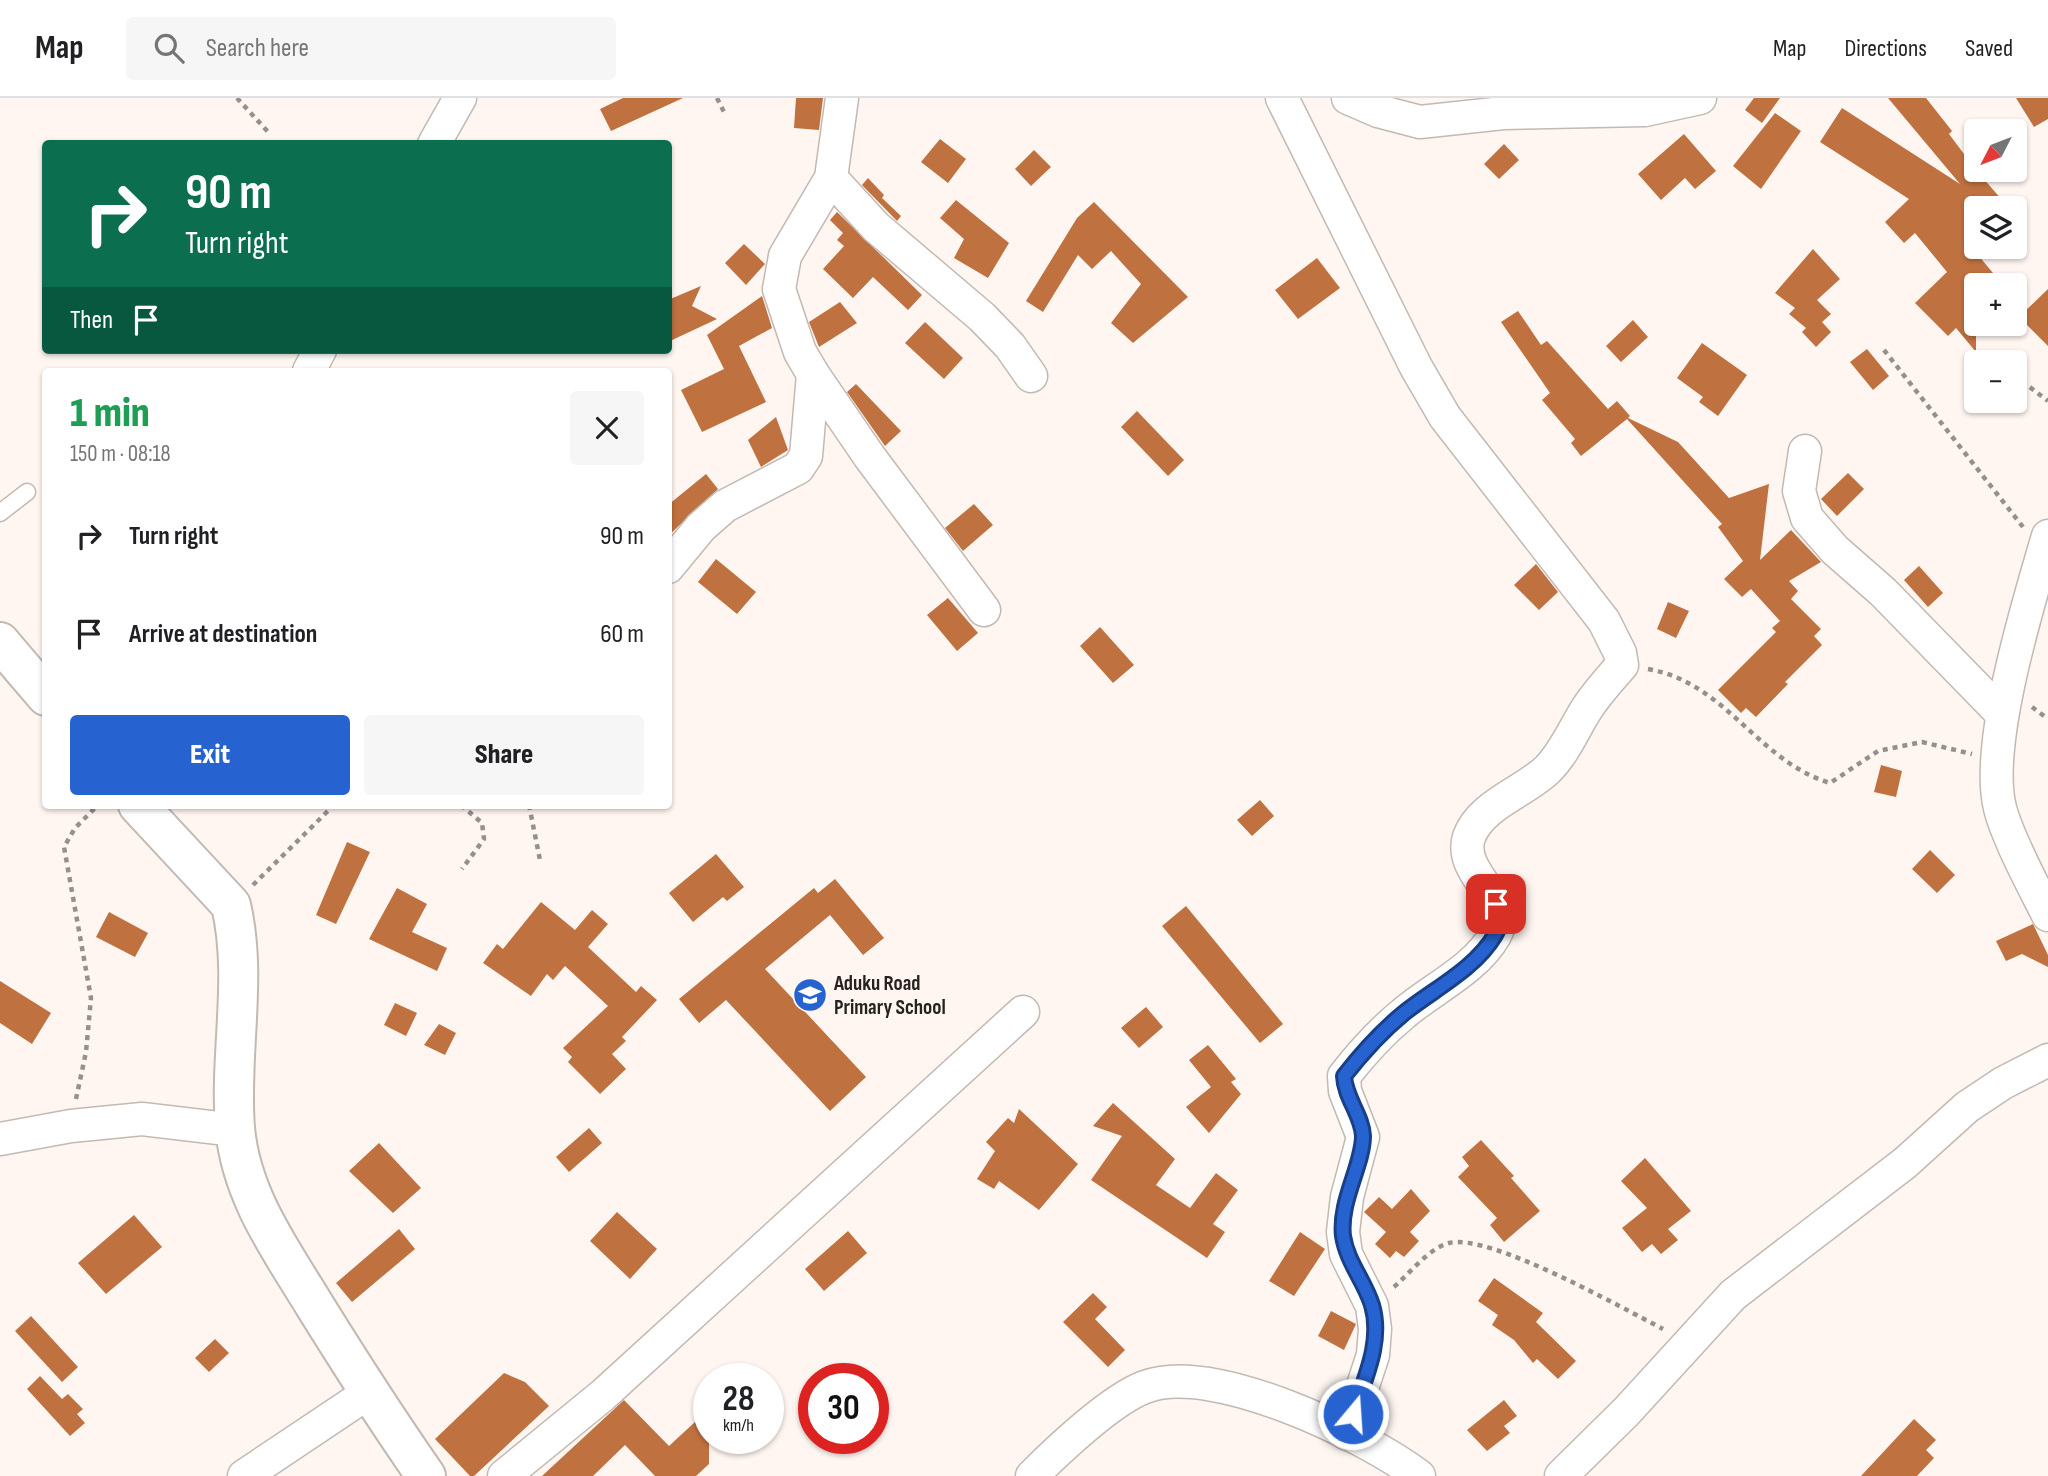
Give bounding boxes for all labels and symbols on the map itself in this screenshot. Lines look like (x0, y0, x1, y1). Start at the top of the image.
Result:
north arrow (1964, 119, 2026, 182)
pin (1466, 874, 1526, 934)
place label: Aduku Road Primary School (833, 971, 946, 1020)
school or university icon: Aduku Road Primary School (791, 976, 829, 1014)
speed limit sign: 30 (798, 1363, 889, 1454)
position arrow (1316, 1377, 1390, 1451)

